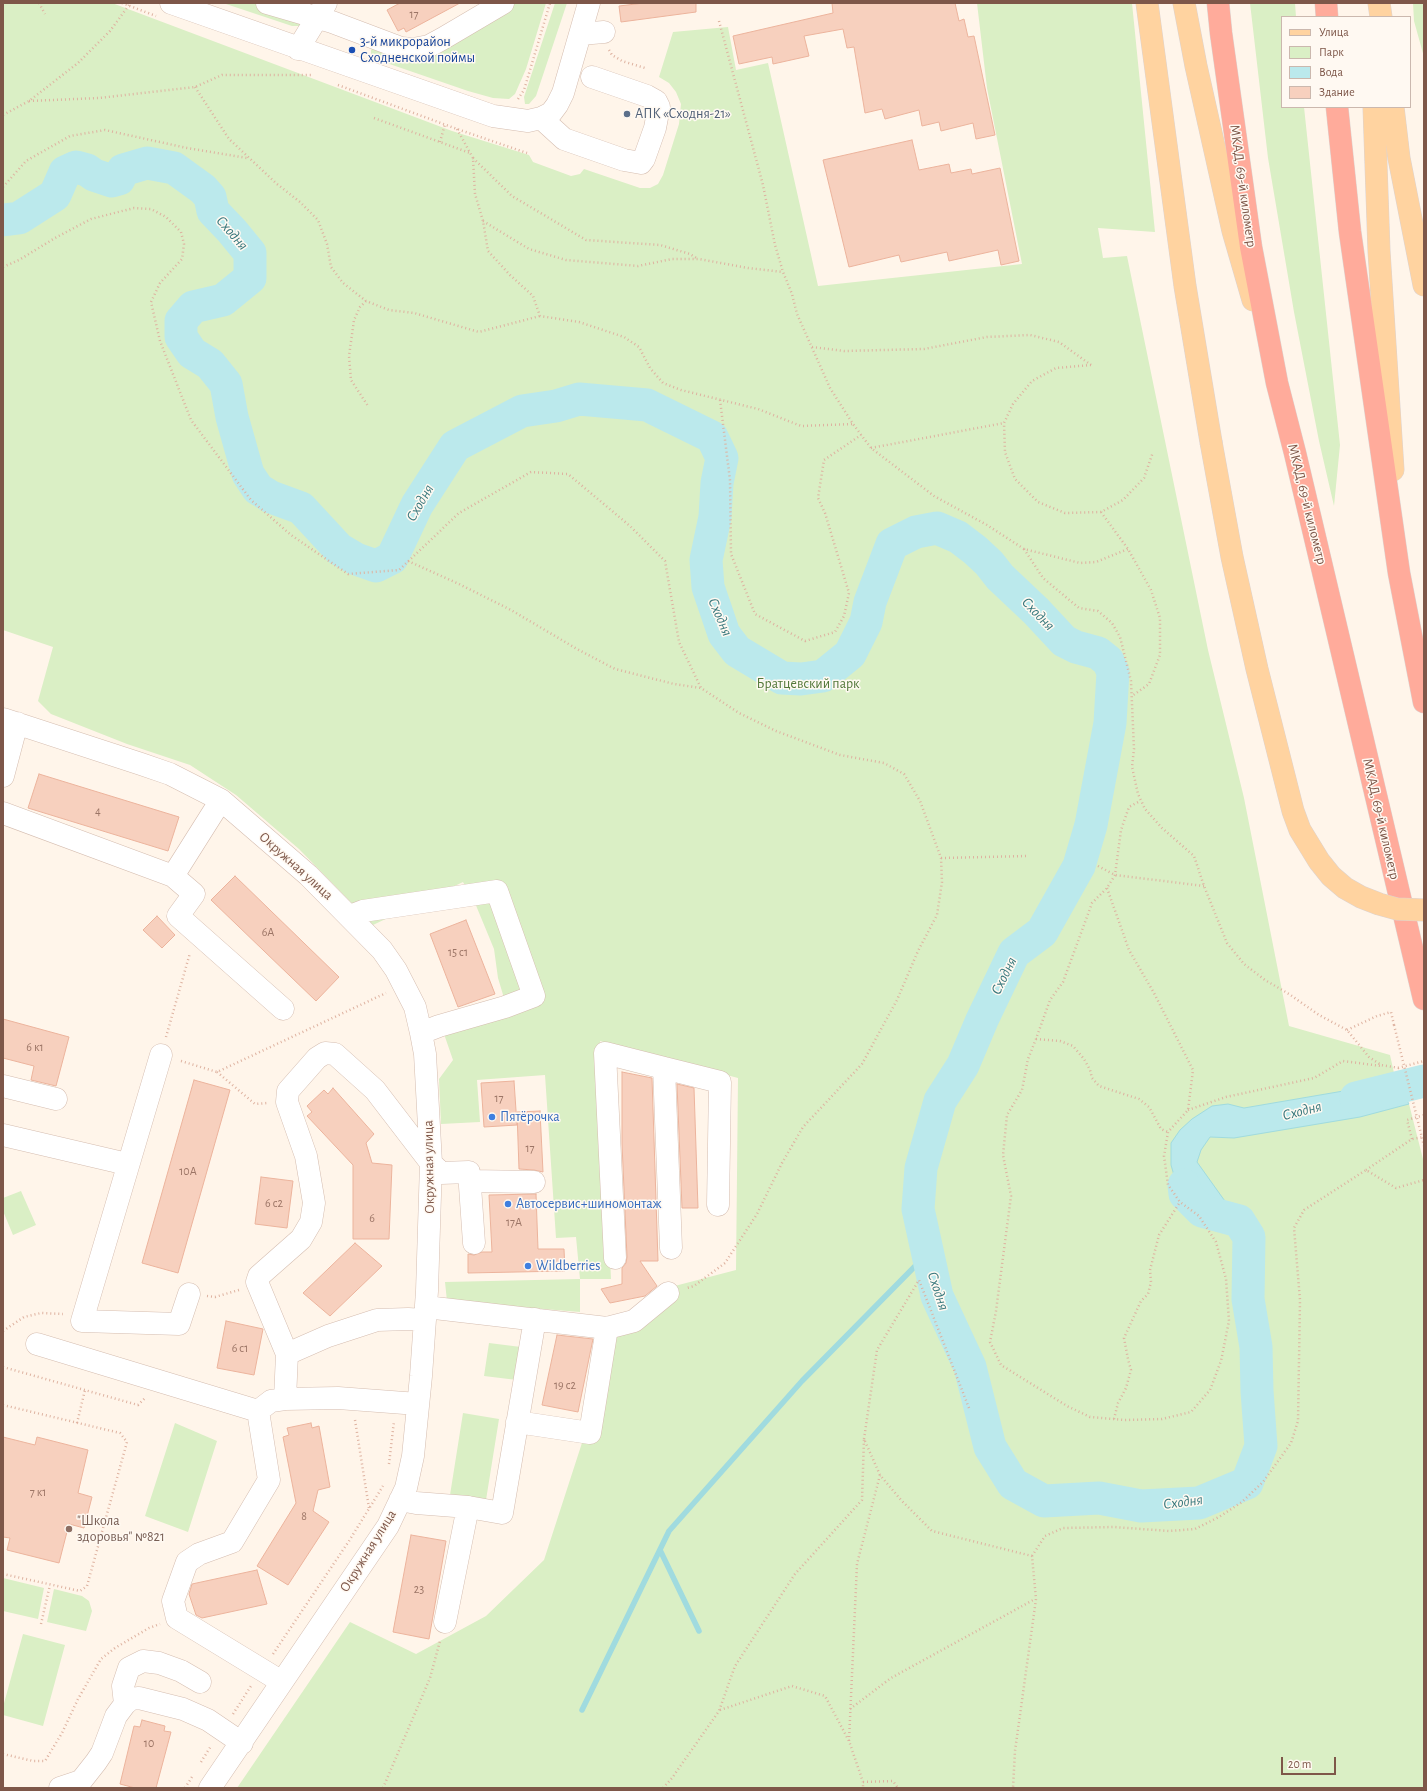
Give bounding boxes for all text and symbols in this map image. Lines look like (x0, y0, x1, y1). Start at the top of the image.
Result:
house number: 17 (409, 7, 419, 21)
legend (1281, 16, 1411, 108)
text: Улица (1319, 26, 1349, 38)
place label: 3-й микрорайон Сходненской поймы (360, 34, 475, 66)
marker: 3-й микрорайон Сходненской поймы (347, 45, 357, 55)
text: Парк (1319, 46, 1344, 58)
text: Вода (1319, 66, 1343, 78)
text: Здание (1319, 86, 1355, 98)
place label: АПК «Сходня-21» (635, 106, 731, 122)
marker: АПК «Сходня-21» (622, 109, 632, 119)
street label: МКАД, 69-й километр (1226, 124, 1260, 248)
water label: Сходня (212, 212, 252, 254)
street label: МКАД, 69-й километр (1284, 442, 1330, 566)
water label: Сходня (402, 481, 438, 525)
water label: Сходня (1018, 593, 1058, 635)
water label: Сходня (704, 595, 736, 639)
park label: Братцевский парк (757, 676, 859, 692)
street label: МКАД, 69-й километр (1359, 757, 1403, 881)
house number: 4 (95, 804, 101, 818)
street label: Окружная улица (256, 828, 336, 904)
house number: 6А (262, 925, 274, 939)
house number: 15 с1 (448, 945, 468, 959)
water label: Сходня (987, 954, 1021, 998)
house number: 6 к1 (26, 1040, 44, 1054)
house number: 17 (494, 1091, 504, 1105)
water label: Сходня (1281, 1097, 1323, 1125)
place label: Пятёрочка (500, 1109, 560, 1125)
marker: Пятёрочка (487, 1112, 497, 1122)
street label: Окружная улица (420, 1120, 438, 1214)
house number: 17 (525, 1141, 535, 1155)
house number: 10А (179, 1164, 197, 1178)
house number: 6 с2 (265, 1196, 283, 1210)
place label: Автосервис+шиномонтаж (516, 1196, 662, 1212)
marker: Автосервис+шиномонтаж (503, 1199, 513, 1209)
house number: 6 (369, 1211, 375, 1225)
house number: 17А (506, 1215, 522, 1229)
place label: Wildberries (536, 1258, 600, 1274)
marker: Wildberries (523, 1261, 533, 1271)
water label: Сходня (923, 1269, 953, 1313)
house number: 6 с1 (232, 1341, 248, 1355)
house number: 19 с2 (554, 1378, 576, 1392)
house number: 7 к1 (30, 1485, 46, 1499)
water label: Сходня (1162, 1491, 1204, 1513)
street label: Окружная улица (336, 1507, 400, 1595)
house number: 8 (301, 1509, 307, 1523)
place label: "Школа здоровья" №821 (77, 1513, 165, 1546)
marker: "Школа здоровья" №821 (64, 1524, 74, 1534)
house number: 23 (414, 1582, 424, 1596)
house number: 10 (144, 1736, 154, 1750)
scale bar (1283, 1749, 1338, 1775)
text: 20 m (1288, 1758, 1311, 1770)

